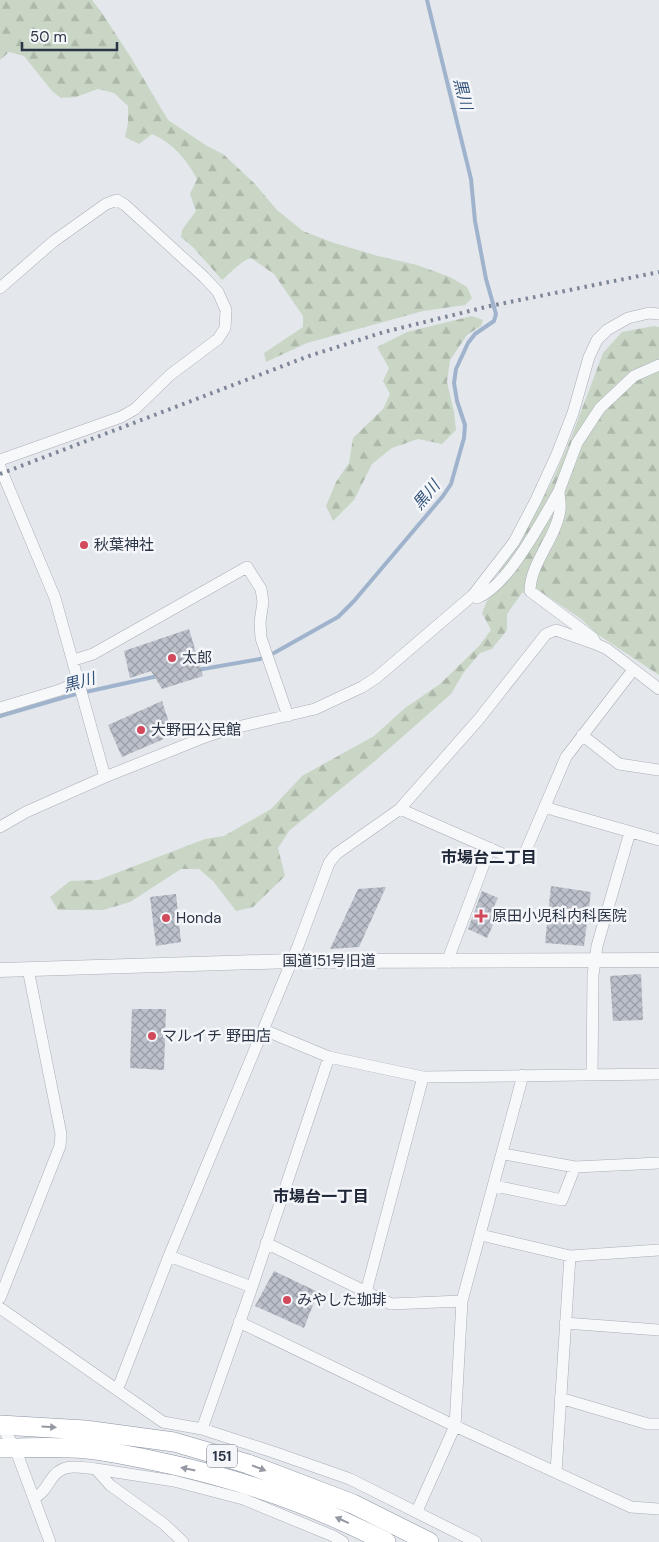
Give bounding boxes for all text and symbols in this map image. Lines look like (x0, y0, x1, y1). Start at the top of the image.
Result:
scale bar (22, 20, 118, 52)
text: 50 m (30, 27, 67, 47)
water label: 黒川 (449, 76, 478, 114)
water label: 黒川 (408, 474, 446, 514)
place label: 秋葉神社 (94, 535, 154, 555)
marker: 秋葉神社 (78, 539, 90, 551)
place label: 太郎 (182, 648, 212, 668)
marker: 太郎 (166, 652, 178, 664)
water label: 黒川 (61, 667, 99, 696)
place label: 大野田公民館 (151, 720, 241, 740)
marker: 大野田公民館 (135, 724, 147, 736)
district label: 市場台二丁目 (441, 847, 537, 868)
place label: 原田小児科内科医院 (492, 906, 627, 926)
place label: Honda (176, 908, 221, 928)
marker: 原田小児科内科医院 (474, 909, 488, 923)
marker: Honda (160, 912, 172, 924)
street label: 国道151号旧道 (282, 951, 376, 971)
place label: マルイチ 野田店 (162, 1026, 271, 1046)
marker: マルイチ 野田店 (146, 1030, 158, 1042)
district label: 市場台一丁目 (273, 1186, 369, 1207)
place label: みやした珈琲 (297, 1290, 387, 1310)
marker: みやした珈琲 (281, 1294, 293, 1306)
one-way arrow (41, 1424, 57, 1432)
road number: 151 (207, 1444, 237, 1468)
one-way arrow (180, 1464, 196, 1472)
one-way arrow (252, 1464, 267, 1472)
one-way arrow (335, 1516, 349, 1524)

